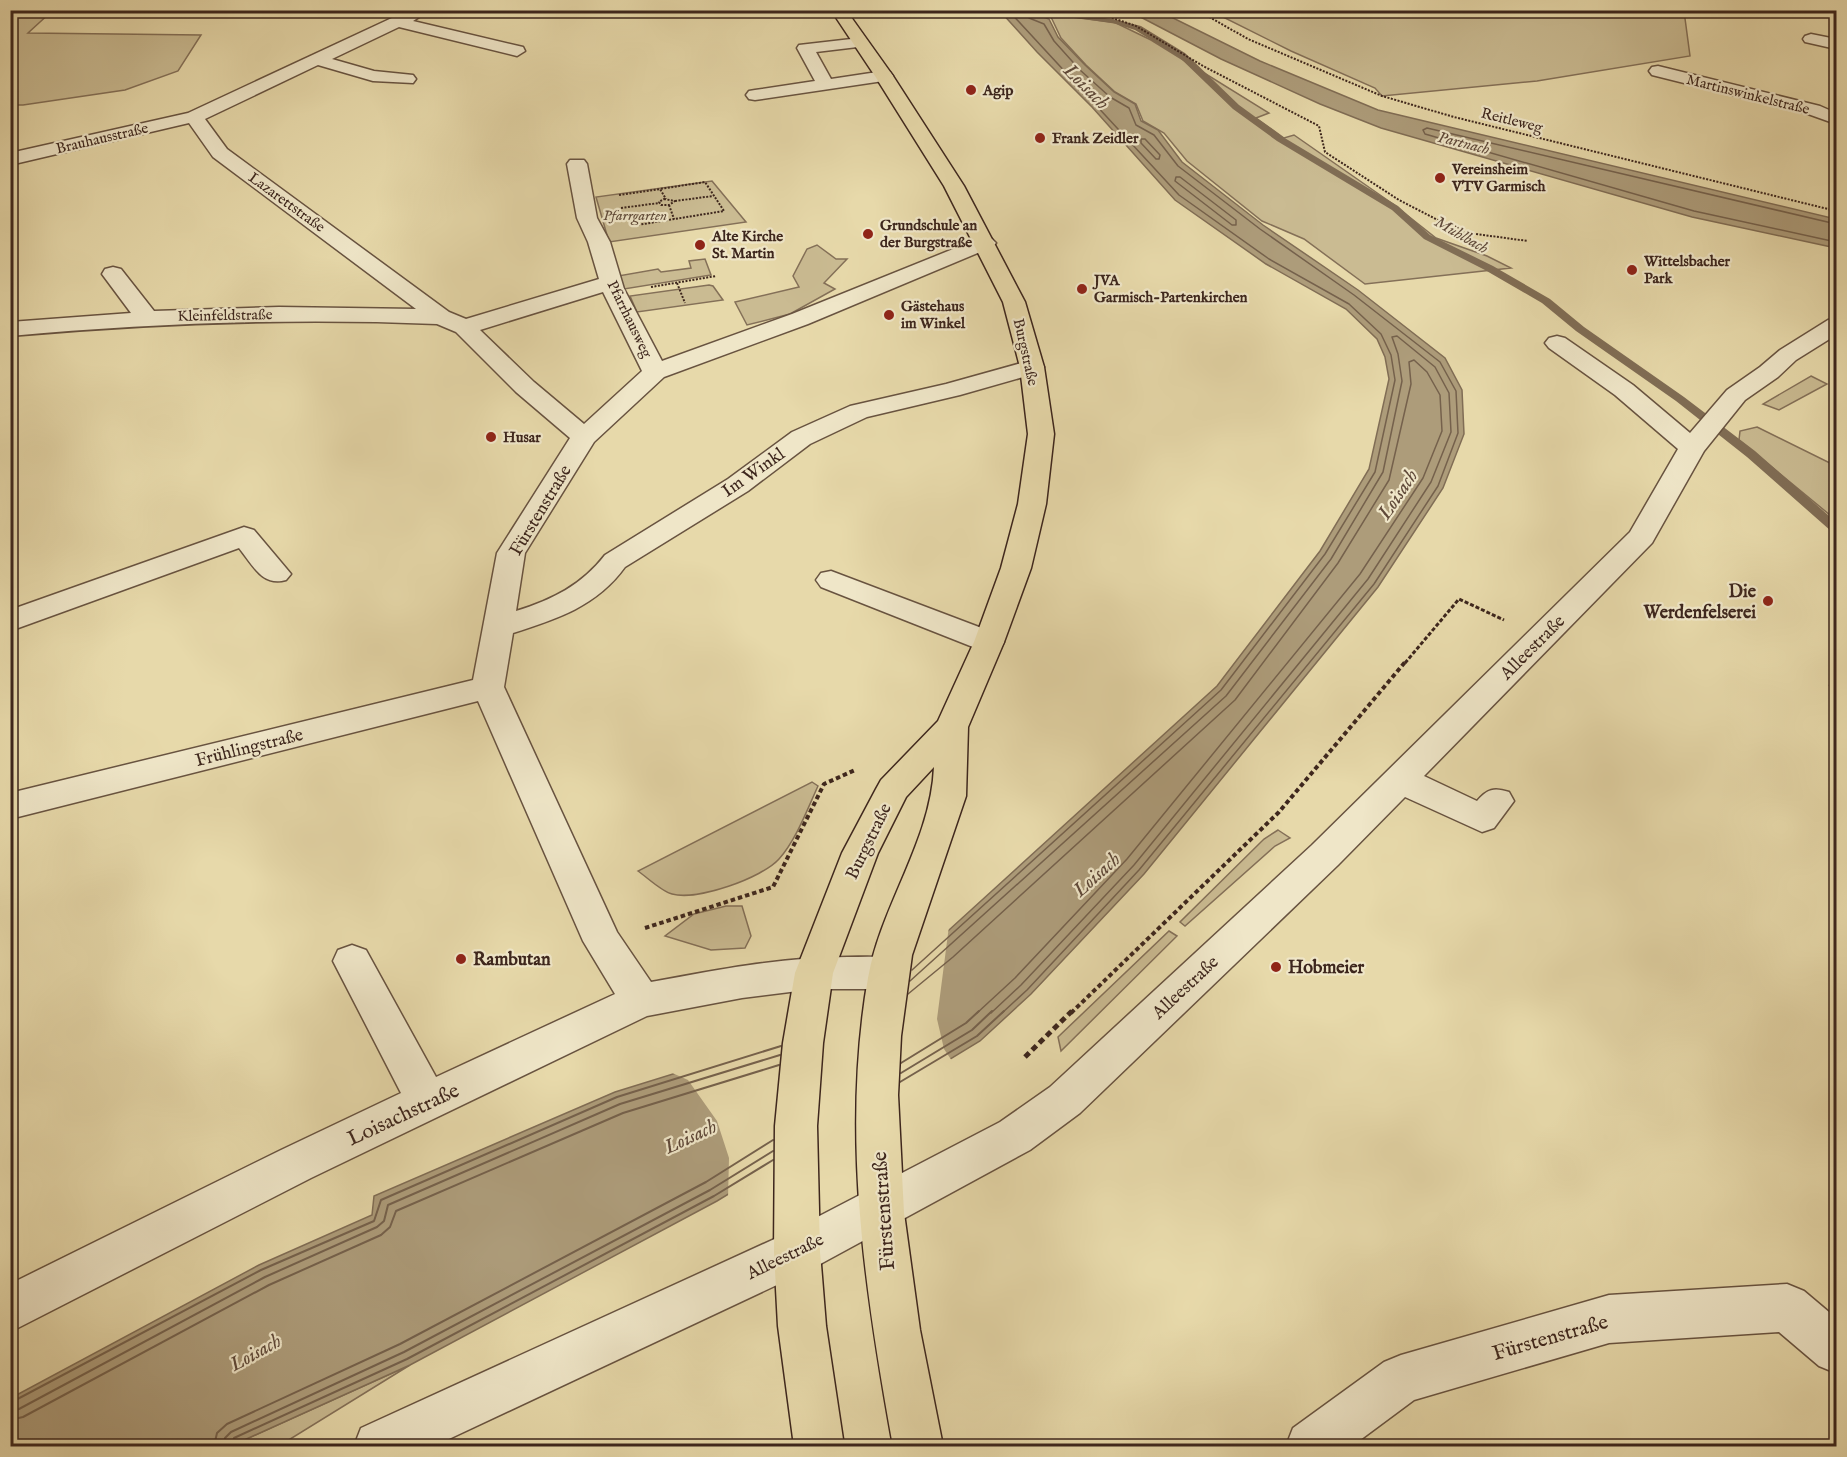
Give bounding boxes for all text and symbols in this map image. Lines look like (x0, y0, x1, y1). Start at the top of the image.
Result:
water label: Loisach (1057, 58, 1115, 116)
street label: Martinswinkelstraße (1684, 70, 1812, 119)
place label: Agip (982, 81, 1013, 100)
marker: Agip (964, 83, 978, 97)
street label: Reitleweg (1479, 104, 1546, 138)
street label: Brauhausstraße (54, 119, 150, 158)
water label: Partnach (1436, 128, 1492, 160)
place label: Frank Zeidler (1052, 129, 1139, 148)
marker: Frank Zeidler (1033, 131, 1047, 145)
place label: Vereinsheim VTV Garmisch (1451, 160, 1547, 196)
street label: Lazarettstraße (245, 168, 329, 237)
marker: Vereinsheim VTV Garmisch (1433, 171, 1447, 185)
park label: Pfarrgarten (603, 206, 667, 226)
water label: Mühlbach (1431, 212, 1492, 259)
place label: Grundschule an der Burgstraße (880, 216, 977, 252)
place label: Alte Kirche St. Martin (711, 227, 783, 263)
marker: Grundschule an der Burgstraße (861, 227, 875, 241)
marker: Alte Kirche St. Martin (693, 238, 707, 252)
place label: Wittelsbacher Park (1643, 252, 1731, 288)
marker: Wittelsbacher Park (1625, 263, 1639, 277)
place label: JVA Garmisch-Partenkirchen (1092, 271, 1248, 307)
street label: Pfarrhausweg (603, 277, 657, 362)
marker: JVA Garmisch-Partenkirchen (1075, 282, 1089, 296)
place label: Gästehaus im Winkel (901, 297, 966, 333)
street label: Kleinfeldstraße (177, 305, 273, 326)
marker: Gästehaus im Winkel (882, 308, 896, 322)
street label: Burgstraße (1009, 317, 1042, 388)
place label: Husar (503, 428, 541, 447)
marker: Husar (484, 430, 498, 444)
street label: Im Winkl (718, 443, 790, 503)
street label: Fürstenstraße (505, 461, 577, 560)
water label: Loisach (1372, 465, 1424, 526)
place label: Die Werdenfelserei (1642, 581, 1757, 625)
marker: Die Werdenfelserei (1761, 594, 1775, 608)
street label: Alleestraße (1495, 611, 1571, 686)
street label: Frühlingstraße (193, 724, 306, 773)
street label: Burgstraße (841, 800, 898, 884)
water label: Loisach (1067, 847, 1126, 904)
place label: Rambutan (473, 949, 551, 972)
street label: Alleestraße (1147, 951, 1224, 1025)
marker: Rambutan (454, 952, 468, 966)
place label: Hobmeier (1288, 957, 1365, 980)
marker: Hobmeier (1269, 960, 1283, 974)
street label: Loisachstraße (343, 1078, 464, 1153)
water label: Loisach (659, 1114, 721, 1161)
street label: Fürstenstraße (867, 1150, 902, 1271)
street label: Alleestraße (742, 1229, 828, 1286)
street label: Fürstenstraße (1489, 1309, 1612, 1368)
water label: Loisach (225, 1329, 286, 1378)

